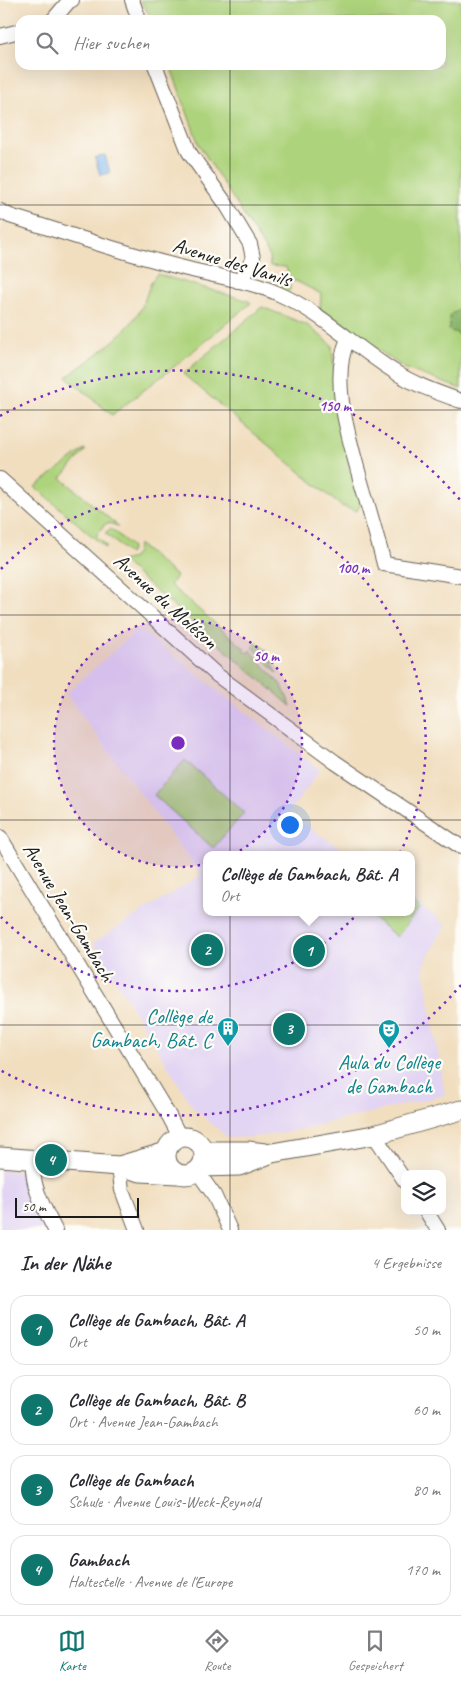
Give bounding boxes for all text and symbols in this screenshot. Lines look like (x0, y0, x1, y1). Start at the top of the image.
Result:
search box (15, 15, 446, 70)
icon: search (33, 29, 61, 57)
text: Hier suchen (73, 31, 149, 55)
street label: Avenue des Vanils (170, 232, 296, 293)
text: 150 m (319, 397, 353, 416)
street label: Avenue du Moléson (108, 547, 224, 655)
text: 100 m (337, 559, 371, 578)
text: 50 m (253, 647, 280, 666)
centre of rings (169, 734, 187, 752)
your location (277, 812, 303, 838)
street label: Avenue Jean-Gambach (17, 838, 121, 987)
popup (203, 851, 415, 916)
text: Collège de Gambach, Bât. A (221, 862, 397, 886)
text: Ort (221, 886, 240, 906)
pin: 2 (191, 931, 223, 969)
pin: 1 (293, 932, 325, 970)
place label: Collège de Gambach, Bât. C (90, 1003, 214, 1053)
pin: 3 (273, 1010, 305, 1048)
building icon: Collège de Gambach, Bât. C (216, 1016, 240, 1047)
theatre icon: Aula du Collège de Gambach (377, 1018, 401, 1049)
place label: Aula du Collège de Gambach (338, 1049, 442, 1099)
pin: 4 (35, 1141, 67, 1179)
map controls (401, 1170, 446, 1215)
button: layers (401, 1170, 446, 1215)
scale bar (15, 1195, 139, 1218)
text: 50 m (22, 1198, 46, 1215)
text: In der Nähe (20, 1250, 110, 1276)
text: 4 Ergebnisse (372, 1253, 441, 1273)
text: Collège de Gambach, Bât. A (68, 1308, 245, 1332)
text: 1 (33, 1320, 41, 1340)
text: 50 m (413, 1320, 440, 1340)
text: Ort (68, 1332, 87, 1352)
text: Collège de Gambach, Bât. B (68, 1388, 245, 1412)
text: 2 (33, 1400, 41, 1420)
text: 60 m (413, 1400, 440, 1420)
text: Ort · Avenue Jean-Gambach (68, 1412, 218, 1432)
text: Collège de Gambach (68, 1468, 194, 1492)
text: 3 (33, 1480, 41, 1500)
text: 80 m (413, 1480, 440, 1500)
text: Schule · Avenue Louis-Weck-Reynold (68, 1492, 260, 1512)
text: Gambach (68, 1548, 129, 1572)
text: 4 (33, 1560, 41, 1580)
text: 170 m (406, 1560, 440, 1580)
text: Haltestelle · Avenue de l'Europe (68, 1572, 232, 1592)
tab: Karte (58, 1627, 86, 1674)
tab: Route (203, 1627, 231, 1674)
tab: Gespeichert (348, 1627, 403, 1674)

